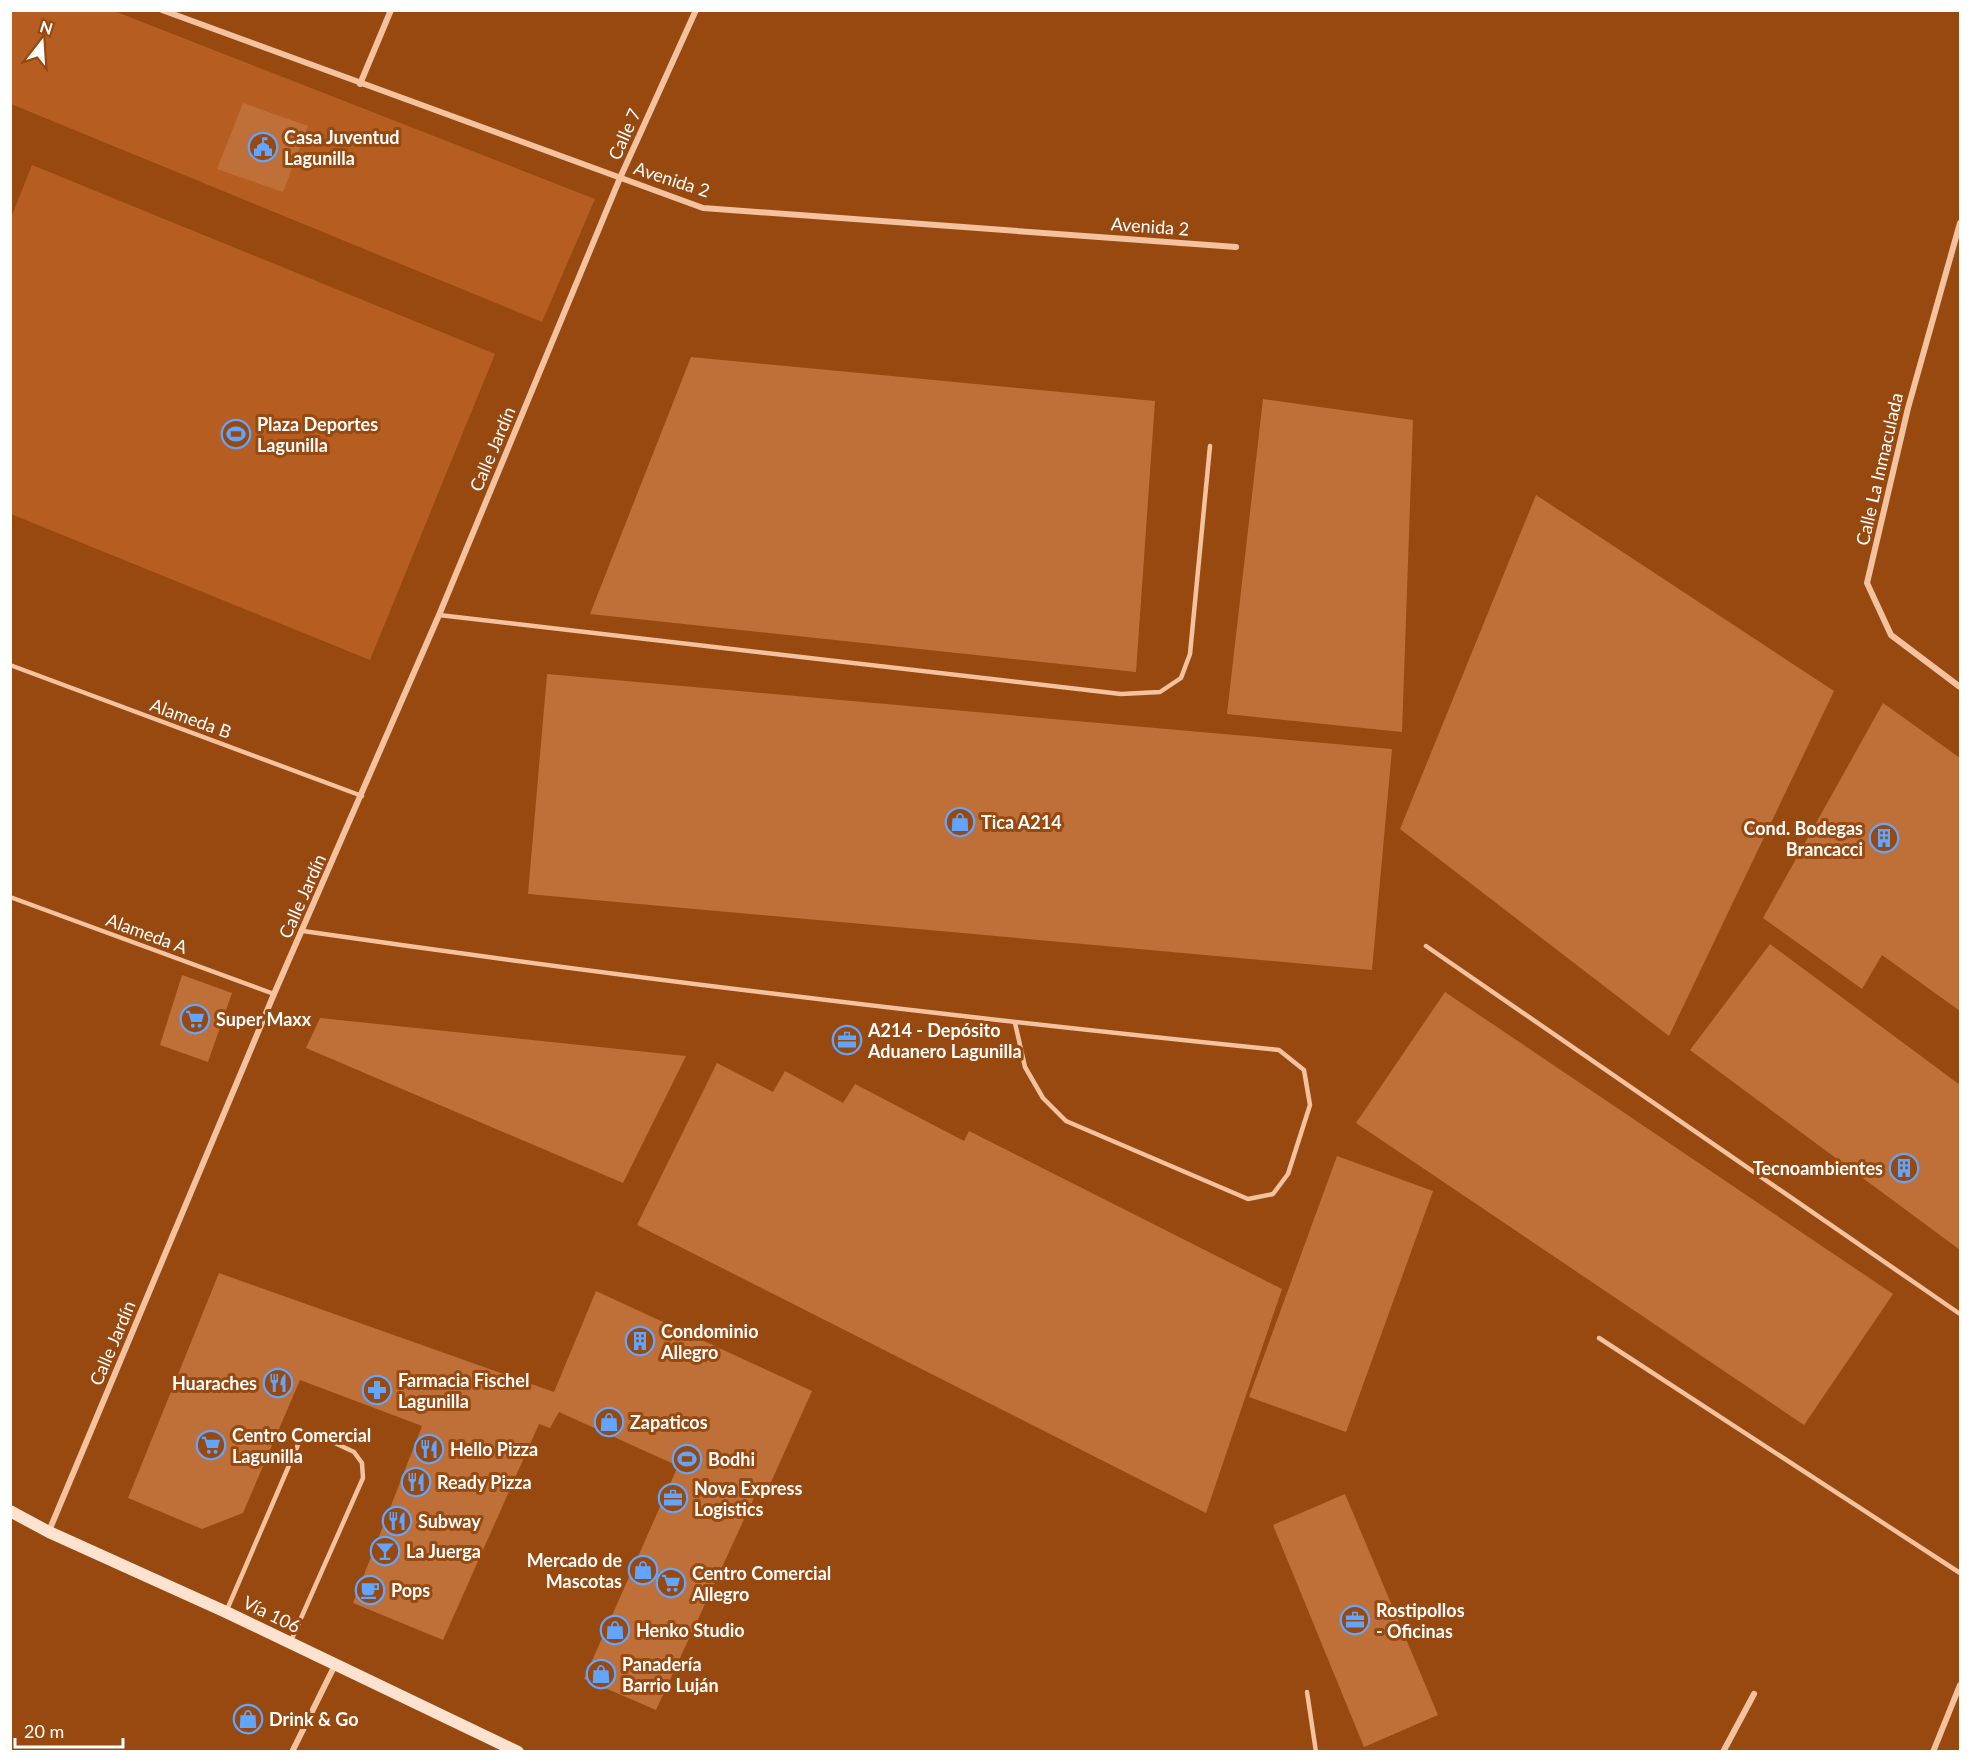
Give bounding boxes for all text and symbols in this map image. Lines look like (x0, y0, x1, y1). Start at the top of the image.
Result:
north arrow (12, 12, 72, 72)
text: N (38, 16, 55, 38)
street label: Calle 7 (603, 105, 645, 163)
place label: Casa Juventud Lagunilla (284, 126, 400, 169)
public building icon: Casa Juventud Lagunilla (247, 131, 279, 163)
street label: Avenida 2 (631, 156, 713, 202)
street label: Avenida 2 (1110, 212, 1190, 240)
street label: Calle La Inmaculada (1851, 391, 1907, 547)
street label: Calle Jardín (464, 403, 520, 495)
place label: Plaza Deportes Lagunilla (257, 413, 378, 456)
sports icon: Plaza Deportes Lagunilla (220, 418, 252, 450)
street label: Alameda B (147, 693, 235, 743)
shop icon: Tica A214 (944, 806, 976, 838)
place label: Tica A214 (981, 811, 1062, 833)
place label: Cond. Bodegas Brancacci (1743, 817, 1863, 860)
building icon: Cond. Bodegas Brancacci (1868, 822, 1900, 854)
street label: Calle Jardín (274, 850, 330, 942)
street label: Alameda A (103, 908, 191, 958)
supermarket icon: Super Maxx (179, 1003, 211, 1035)
place label: Super Maxx (216, 1008, 312, 1030)
place label: A214 - Depósito Aduanero Lagunilla (867, 1019, 1022, 1062)
office icon: A214 - Depósito Aduanero Lagunilla (831, 1024, 863, 1056)
building icon: Tecnoambientes (1888, 1152, 1920, 1184)
place label: Tecnoambientes (1753, 1157, 1883, 1179)
street label: Calle Jardín (84, 1297, 140, 1389)
place label: Condominio Allegro (660, 1320, 758, 1363)
building icon: Condominio Allegro (624, 1325, 656, 1357)
restaurant icon: Huaraches (262, 1367, 294, 1399)
place label: Farmacia Fischel Lagunilla (398, 1369, 529, 1412)
place label: Huaraches (172, 1372, 257, 1394)
pharmacy icon: Farmacia Fischel Lagunilla (361, 1374, 393, 1406)
shop icon: Zapaticos (593, 1406, 625, 1438)
place label: Zapaticos (630, 1411, 708, 1433)
place label: Centro Comercial Lagunilla (232, 1424, 371, 1467)
supermarket icon: Centro Comercial Lagunilla (195, 1429, 227, 1461)
restaurant icon: Hello Pizza (413, 1433, 445, 1465)
place label: Hello Pizza (450, 1438, 538, 1460)
sports icon: Bodhi (671, 1443, 703, 1475)
place label: Bodhi (708, 1448, 755, 1470)
restaurant icon: Ready Pizza (400, 1466, 432, 1498)
place label: Ready Pizza (437, 1471, 532, 1493)
place label: Nova Express Logistics (694, 1477, 802, 1520)
office icon: Nova Express Logistics (657, 1482, 689, 1514)
restaurant icon: Subway (381, 1505, 413, 1537)
place label: Subway (418, 1510, 481, 1532)
bar icon: La Juerga (369, 1535, 401, 1567)
place label: La Juerga (406, 1540, 481, 1562)
place label: Mercado de Mascotas (527, 1549, 622, 1592)
shop icon: Mercado de Mascotas (627, 1554, 659, 1586)
place label: Centro Comercial Allegro (691, 1562, 831, 1605)
supermarket icon: Centro Comercial Allegro (655, 1567, 687, 1599)
cafe icon: Pops (354, 1574, 386, 1606)
place label: Pops (391, 1579, 430, 1601)
street label: Vía 106 (240, 1591, 304, 1637)
place label: Rostipollos - Oficinas (1376, 1599, 1465, 1642)
office icon: Rostipollos - Oficinas (1339, 1604, 1371, 1636)
shop icon: Henko Studio (599, 1614, 631, 1646)
place label: Henko Studio (636, 1619, 745, 1641)
place label: Panadería Barrio Luján (622, 1653, 719, 1696)
shop icon: Panadería Barrio Luján (585, 1658, 617, 1690)
shop icon: Drink & Go (232, 1703, 264, 1735)
place label: Drink & Go (269, 1708, 359, 1730)
scale bar (15, 1711, 123, 1749)
text: 20 m (24, 1720, 64, 1742)

